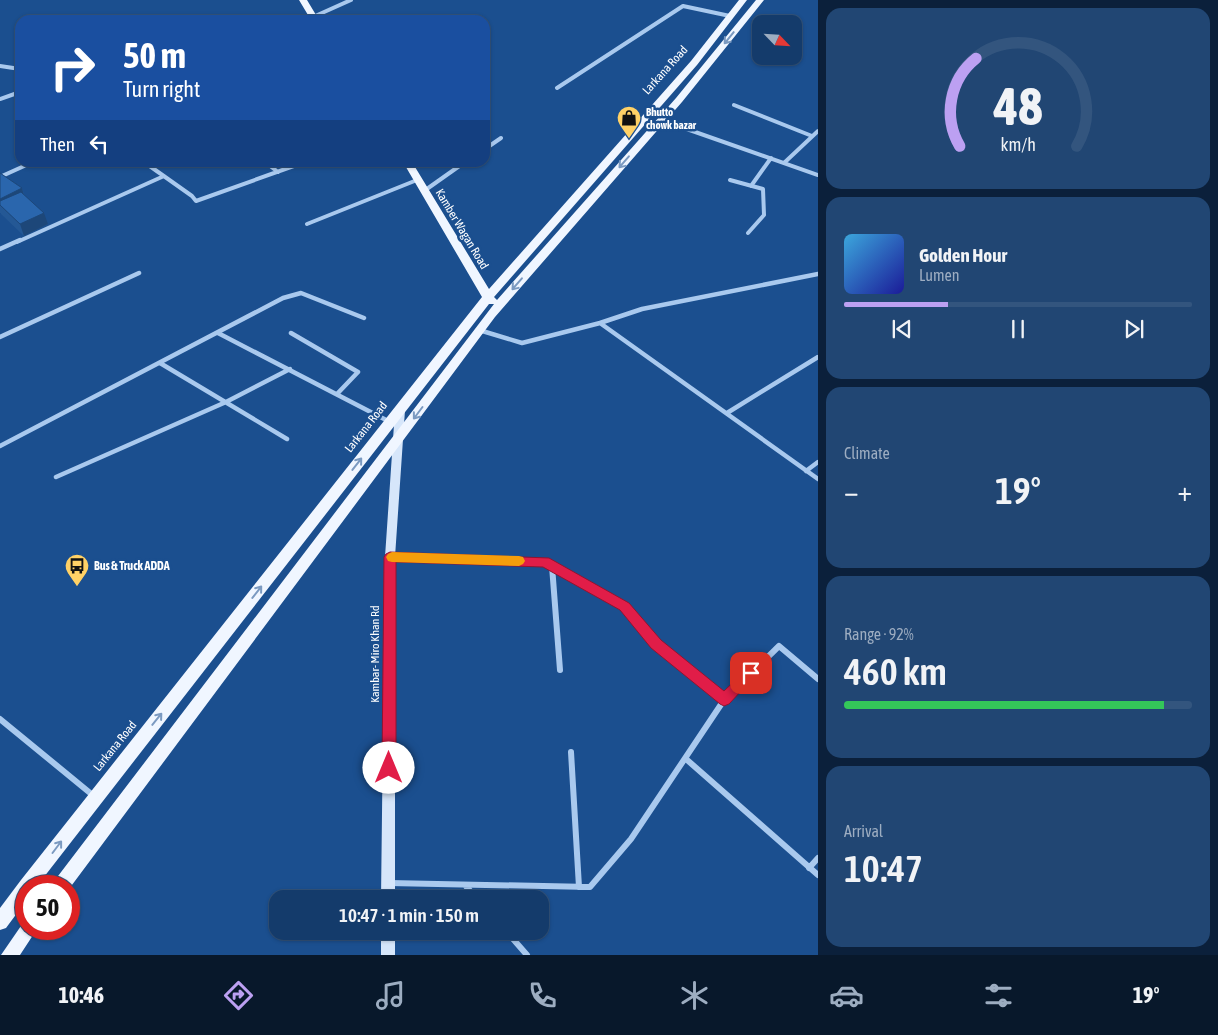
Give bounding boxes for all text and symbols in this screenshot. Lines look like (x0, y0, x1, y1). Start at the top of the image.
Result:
north arrow (752, 15, 802, 65)
map controls (752, 15, 802, 65)
one-way arrow (723, 31, 734, 44)
icon: right (40, 35, 105, 100)
text: 50 m (123, 35, 186, 75)
street label: Larkana Road (640, 43, 690, 97)
text: Turn right (123, 76, 200, 102)
text: 48 (993, 76, 1042, 136)
shop icon: Bhutto chowk bazar (616, 105, 642, 139)
place label: Bhutto chowk bazar (646, 106, 697, 131)
icon: left (85, 130, 113, 158)
text: Then (40, 133, 75, 155)
text: km/h (1000, 134, 1036, 155)
one-way arrow (619, 155, 630, 168)
street label: Kamber Wagan Road (433, 186, 491, 272)
text: Golden Hour (919, 244, 1007, 266)
text: Lumen (919, 266, 959, 284)
one-way arrow (512, 278, 523, 291)
icon: previous (888, 315, 916, 343)
icon: pause (1004, 315, 1032, 343)
icon: next (1120, 315, 1148, 343)
street label: Larkana Road (342, 399, 390, 455)
one-way arrow (413, 406, 423, 420)
text: Climate (844, 444, 890, 462)
one-way arrow (352, 457, 363, 470)
text: 19° (995, 469, 1041, 512)
text: − (844, 475, 859, 507)
text: + (1177, 475, 1192, 507)
bus stop icon: Bus & Truck ADDA (64, 553, 90, 587)
place label: Bus & Truck ADDA (94, 559, 170, 573)
one-way arrow (252, 586, 263, 599)
street label: Kambar- Miro Khan Rd (368, 605, 382, 703)
text: Range · 92% (844, 625, 914, 643)
text: 460 km (844, 650, 947, 693)
pin (730, 652, 772, 694)
icon: arrive (737, 659, 765, 687)
one-way arrow (152, 713, 163, 726)
street label: Larkana Road (90, 718, 140, 774)
position arrow (362, 741, 414, 793)
text: Arrival (844, 822, 883, 840)
one-way arrow (52, 840, 62, 854)
text: 10:47 (844, 847, 923, 890)
speed limit sign: 50 (15, 875, 80, 940)
text: 10:47 · 1 min · 150 m (339, 904, 479, 926)
icon: directions (221, 978, 256, 1013)
icon: music (373, 978, 408, 1013)
icon: phone (525, 978, 560, 1013)
icon: climate (677, 978, 712, 1013)
icon: car (829, 978, 864, 1013)
icon: filters (981, 978, 1016, 1013)
text: 10:46 (58, 982, 104, 1008)
text: 19° (1133, 982, 1160, 1008)

